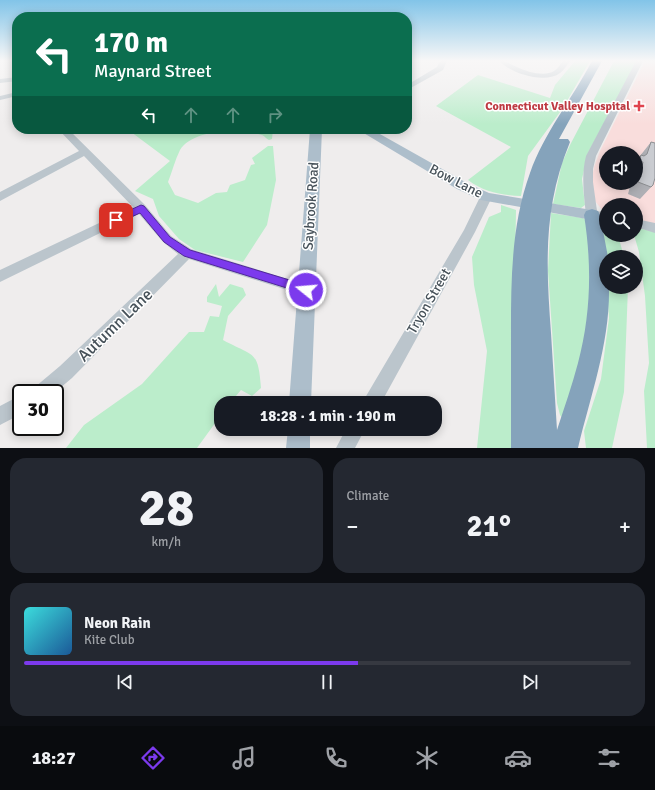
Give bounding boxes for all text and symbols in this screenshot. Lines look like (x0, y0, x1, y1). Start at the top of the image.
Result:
text: 170 m (94, 26, 168, 60)
icon: left (28, 28, 80, 80)
text: Maynard Street (94, 60, 212, 82)
place label: Connecticut Valley Hospital (485, 99, 630, 114)
marker: Connecticut Valley Hospital (633, 100, 645, 112)
icon: left (138, 104, 160, 126)
icon: ahead (180, 104, 202, 126)
icon: ahead (222, 104, 244, 126)
icon: right (264, 104, 286, 126)
map controls (599, 146, 643, 294)
button: sound (599, 146, 643, 190)
street label: Bow Lane (426, 160, 486, 202)
street label: Saybrook Road (299, 161, 323, 251)
button: search (599, 198, 643, 242)
pin (99, 203, 133, 237)
icon: arrive (105, 209, 127, 231)
button: layers (599, 250, 643, 294)
street label: Tryon Street (403, 265, 455, 337)
position arrow (285, 269, 327, 311)
street label: Autumn Lane (73, 284, 157, 366)
speed limit sign: 30 (12, 384, 64, 436)
text: 18:28 · 1 min · 190 m (260, 407, 396, 425)
text: 28 (138, 476, 194, 540)
text: Climate (347, 488, 389, 504)
text: 21° (467, 508, 511, 545)
text: − (347, 513, 358, 540)
text: + (619, 513, 631, 540)
text: km/h (152, 534, 181, 550)
text: Neon Rain (84, 614, 151, 632)
text: Kite Club (84, 632, 135, 648)
icon: previous (114, 671, 136, 693)
icon: pause (316, 671, 338, 693)
icon: next (519, 671, 541, 693)
icon: directions (139, 744, 167, 772)
icon: music (230, 744, 258, 772)
icon: phone (322, 744, 350, 772)
icon: climate (413, 744, 441, 772)
icon: car (504, 744, 532, 772)
icon: filters (595, 744, 623, 772)
text: 18:27 (32, 747, 76, 769)

